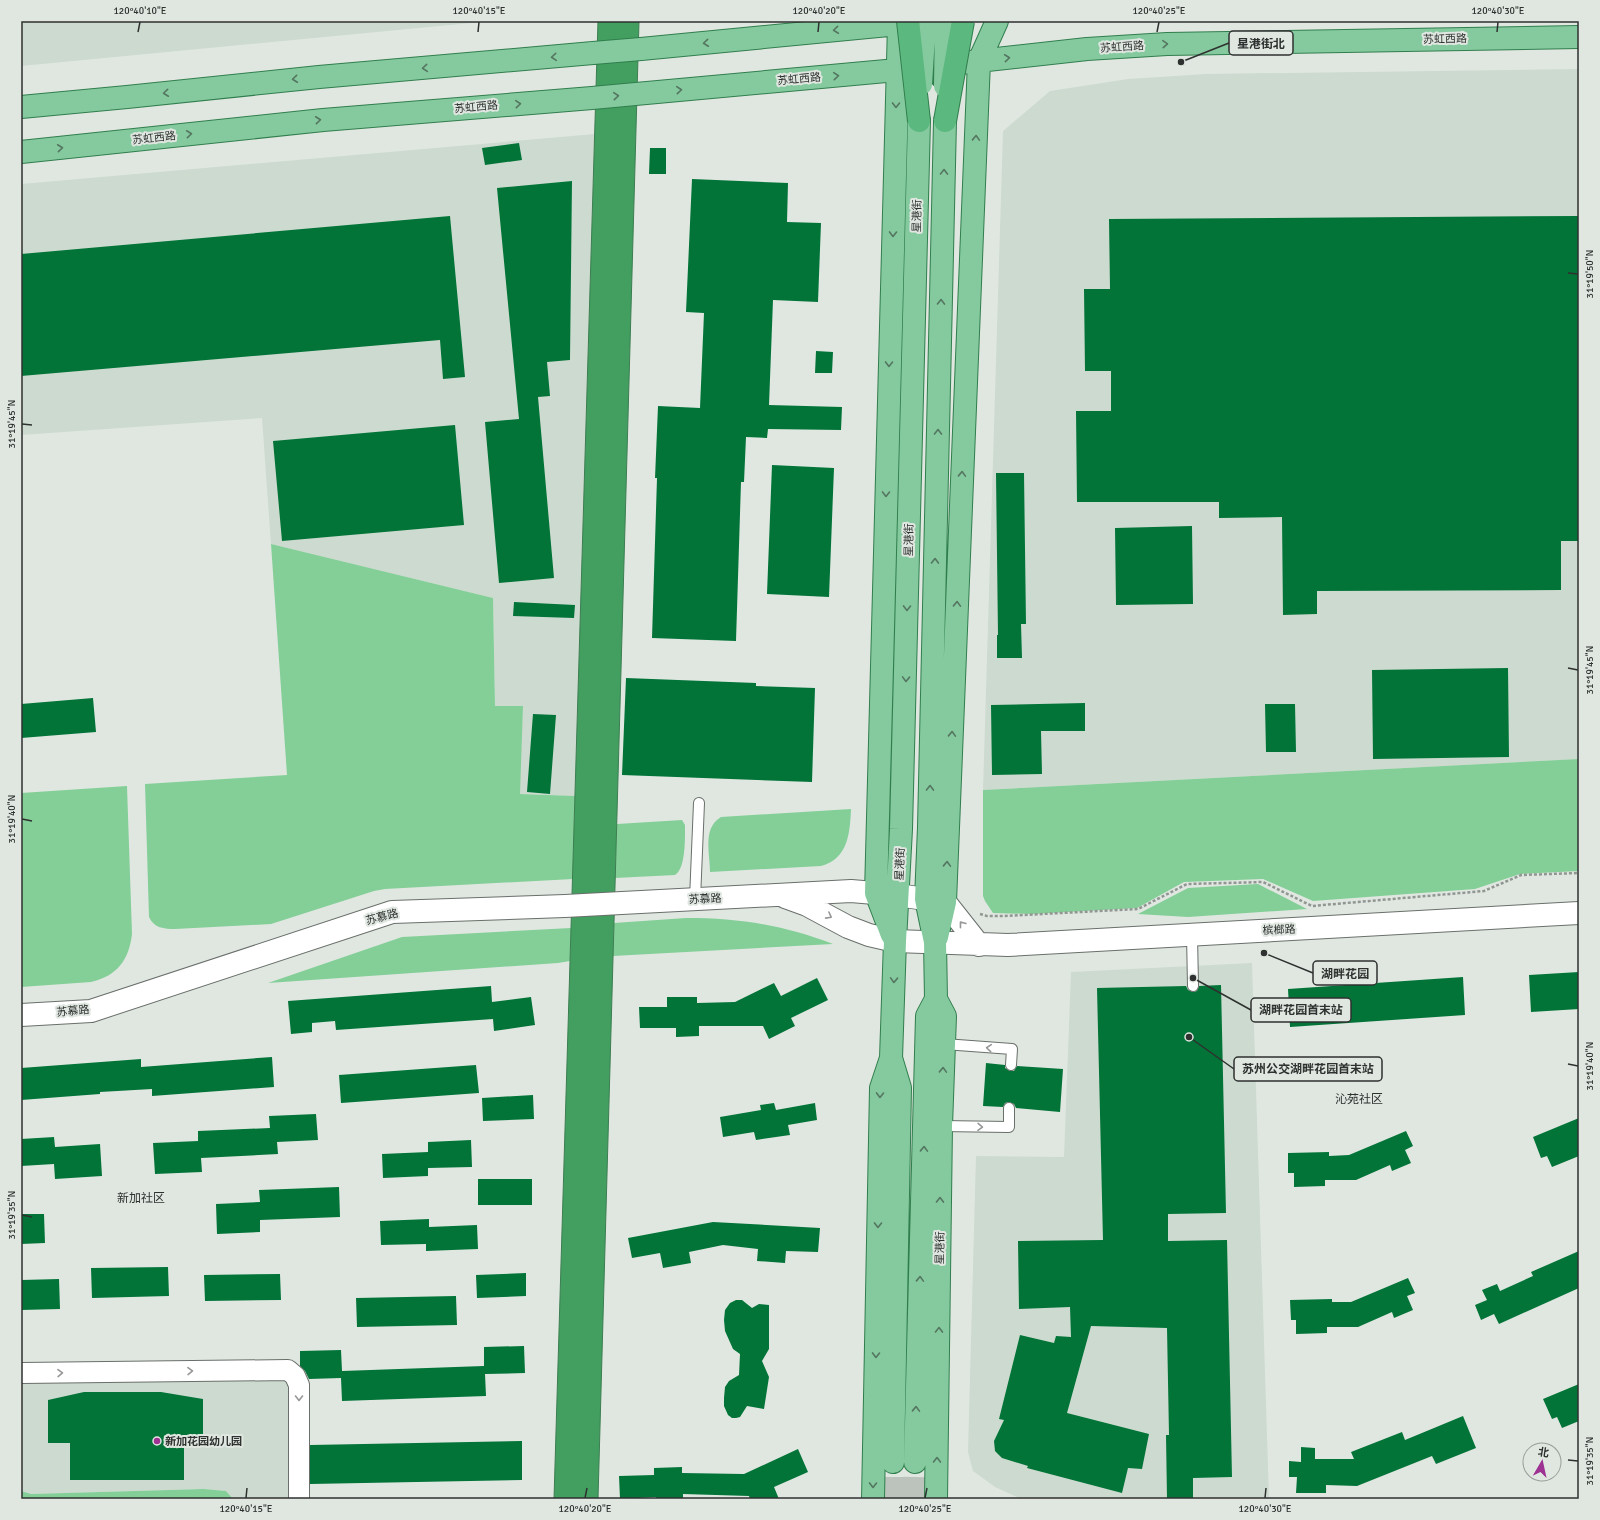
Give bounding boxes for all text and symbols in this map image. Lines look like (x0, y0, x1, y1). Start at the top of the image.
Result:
text: 120°40'10"E (113, 5, 167, 17)
text: 120°40'15"E (452, 5, 506, 17)
text: 120°40'20"E (792, 5, 846, 17)
text: 120°40'25"E (1132, 5, 1186, 17)
text: 120°40'30"E (1471, 5, 1525, 17)
one-way arrow (833, 25, 839, 34)
callout: 星港街北 (1229, 31, 1293, 55)
street label: 苏虹西路 (1423, 32, 1467, 46)
text: 星港街北 (1237, 37, 1285, 52)
one-way arrow (703, 38, 709, 47)
street label: 苏虹西路 (1100, 39, 1144, 55)
one-way arrow (1162, 40, 1168, 49)
one-way arrow (551, 52, 557, 61)
one-way arrow (1004, 54, 1010, 63)
one-way arrow (422, 63, 428, 72)
street label: 苏虹西路 (777, 71, 821, 87)
one-way arrow (833, 71, 839, 80)
one-way arrow (292, 74, 298, 83)
one-way arrow (676, 86, 682, 95)
one-way arrow (163, 88, 169, 97)
one-way arrow (613, 91, 619, 100)
street label: 苏虹西路 (454, 99, 498, 115)
one-way arrow (515, 100, 521, 109)
one-way arrow (892, 102, 900, 108)
one-way arrow (315, 116, 321, 125)
street label: 苏虹西路 (131, 129, 177, 147)
one-way arrow (186, 130, 192, 139)
one-way arrow (972, 135, 980, 141)
one-way arrow (57, 143, 63, 152)
one-way arrow (940, 169, 948, 175)
street label: 星港街 (910, 199, 924, 233)
one-way arrow (889, 231, 897, 237)
text: 31°19'50"N (1584, 250, 1596, 298)
one-way arrow (937, 299, 945, 305)
one-way arrow (885, 361, 893, 367)
text: 31°19'45"N (6, 400, 18, 448)
one-way arrow (934, 429, 942, 435)
one-way arrow (958, 471, 967, 477)
one-way arrow (882, 491, 890, 497)
street label: 星港街 (902, 523, 916, 557)
one-way arrow (931, 558, 939, 564)
one-way arrow (953, 601, 962, 607)
one-way arrow (903, 605, 912, 611)
text: 31°19'45"N (1584, 646, 1596, 694)
one-way arrow (901, 676, 910, 682)
one-way arrow (948, 731, 956, 737)
one-way arrow (926, 785, 934, 791)
text: 31°19'40"N (6, 795, 18, 843)
street label: 星港街 (893, 847, 907, 881)
one-way arrow (943, 861, 951, 867)
street label: 苏慕路 (688, 892, 722, 906)
street label: 苏慕路 (364, 907, 400, 927)
one-way arrow (825, 912, 832, 919)
one-way arrow (960, 921, 967, 928)
street label: 槟榔路 (1262, 923, 1296, 937)
callout: 湖畔花园 (1313, 961, 1377, 985)
text: 湖畔花园 (1321, 967, 1369, 982)
one-way arrow (889, 977, 898, 983)
callout: 湖畔花园首末站 (1251, 998, 1351, 1022)
street label: 苏慕路 (56, 1003, 90, 1019)
text: 湖畔花园首末站 (1259, 1003, 1343, 1018)
text: 31°19'40"N (1584, 1042, 1596, 1090)
one-way arrow (986, 1043, 992, 1052)
callout: 苏州公交湖畔花园首末站 (1234, 1057, 1382, 1081)
text: 苏州公交湖畔花园首末站 (1242, 1062, 1374, 1077)
one-way arrow (939, 1067, 947, 1073)
one-way arrow (876, 1092, 885, 1098)
district label: 沁苑社区 (1335, 1092, 1383, 1107)
one-way arrow (977, 1123, 983, 1131)
one-way arrow (919, 1146, 928, 1152)
text: 31°19'35"N (6, 1191, 18, 1239)
district label: 新加社区 (117, 1191, 165, 1206)
one-way arrow (936, 1197, 945, 1203)
one-way arrow (874, 1222, 882, 1228)
street label: 星港街 (933, 1231, 947, 1265)
one-way arrow (916, 1276, 924, 1282)
one-way arrow (934, 1327, 943, 1333)
one-way arrow (871, 1352, 880, 1358)
one-way arrow (187, 1367, 193, 1375)
one-way arrow (57, 1369, 63, 1377)
one-way arrow (295, 1395, 303, 1401)
one-way arrow (912, 1406, 920, 1412)
place label: 新加花园幼儿园 (165, 1435, 242, 1448)
marker: 新加花园幼儿园 (152, 1436, 162, 1446)
text: 31°19'35"N (1584, 1437, 1596, 1485)
north arrow (1522, 1442, 1562, 1482)
text: 北 (1537, 1445, 1550, 1460)
one-way arrow (932, 1457, 941, 1463)
one-way arrow (869, 1482, 877, 1488)
text: 120°40'15"E (219, 1503, 273, 1515)
text: 120°40'20"E (558, 1503, 612, 1515)
text: 120°40'25"E (898, 1503, 952, 1515)
text: 120°40'30"E (1238, 1503, 1292, 1515)

